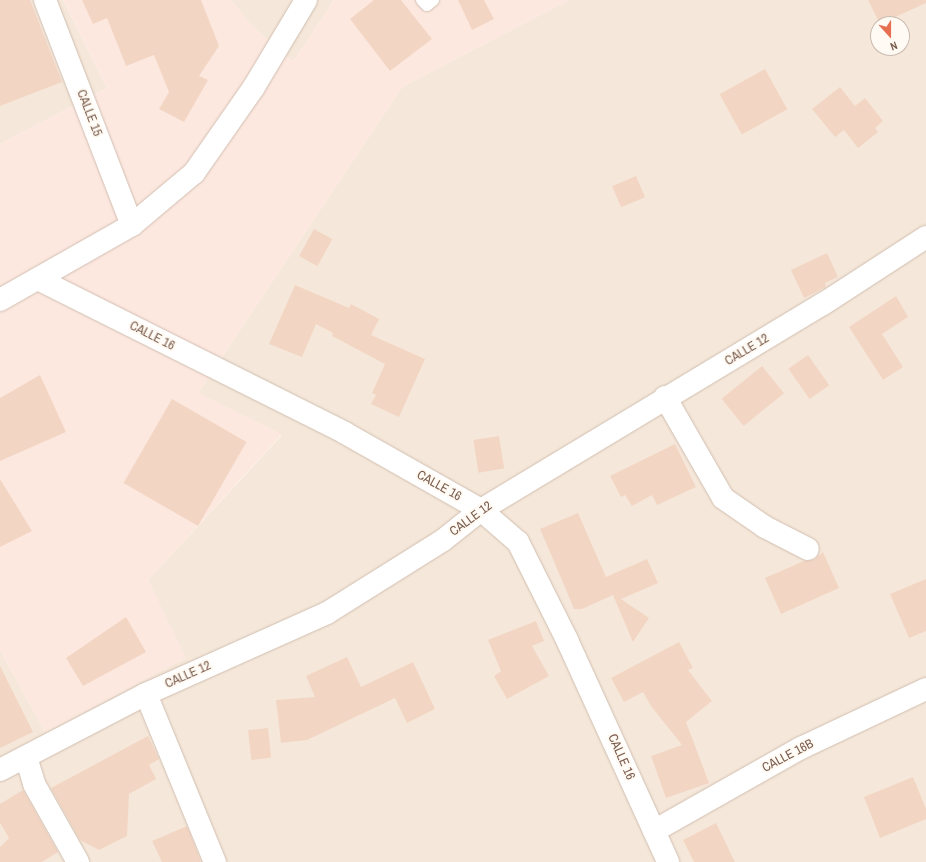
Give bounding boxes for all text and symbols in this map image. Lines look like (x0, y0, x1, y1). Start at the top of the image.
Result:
north arrow (870, 16, 910, 56)
text: N (888, 39, 899, 54)
street label: CALLE 15 (73, 88, 105, 138)
street label: CALLE 16 (127, 318, 177, 354)
street label: CALLE 12 (722, 331, 772, 369)
street label: CALLE 16 (414, 467, 464, 505)
street label: CALLE 12 (447, 498, 495, 540)
street label: CALLE 12 (163, 658, 213, 692)
street label: CALLE 16 (604, 732, 638, 782)
street label: CALLE 16B (760, 736, 816, 776)

